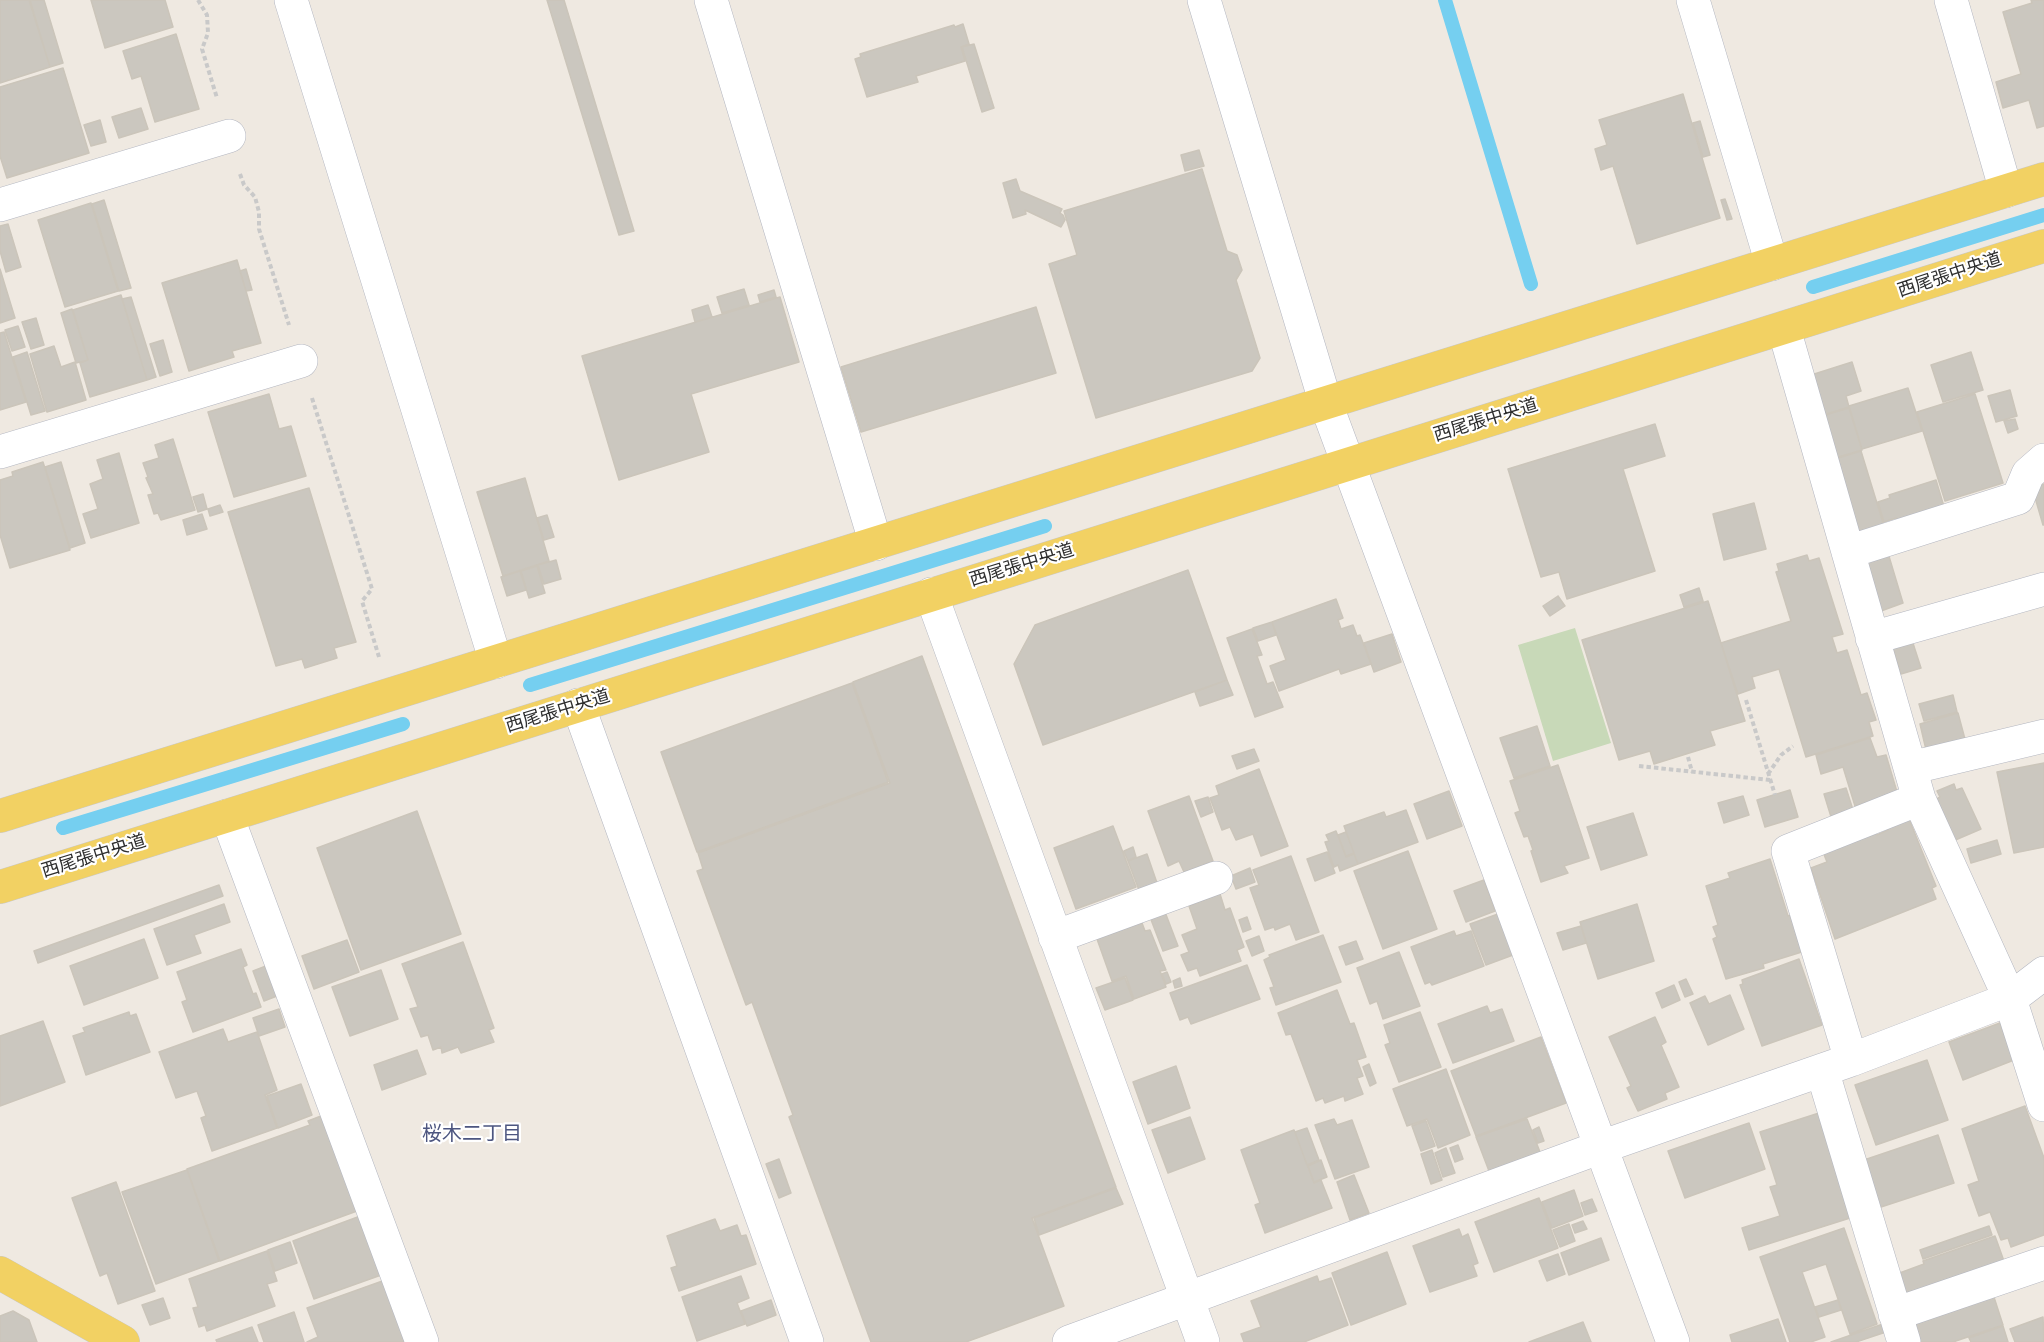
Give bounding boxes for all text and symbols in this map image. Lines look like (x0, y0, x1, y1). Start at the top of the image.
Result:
street label: 西尾張中央道 (1895, 249, 2005, 303)
street label: 西尾張中央道 (1431, 395, 1541, 447)
street label: 西尾張中央道 (967, 540, 1077, 592)
street label: 西尾張中央道 (503, 686, 613, 738)
street label: 西尾張中央道 (39, 831, 149, 883)
district label: 桜木二丁目 (422, 1123, 522, 1147)

